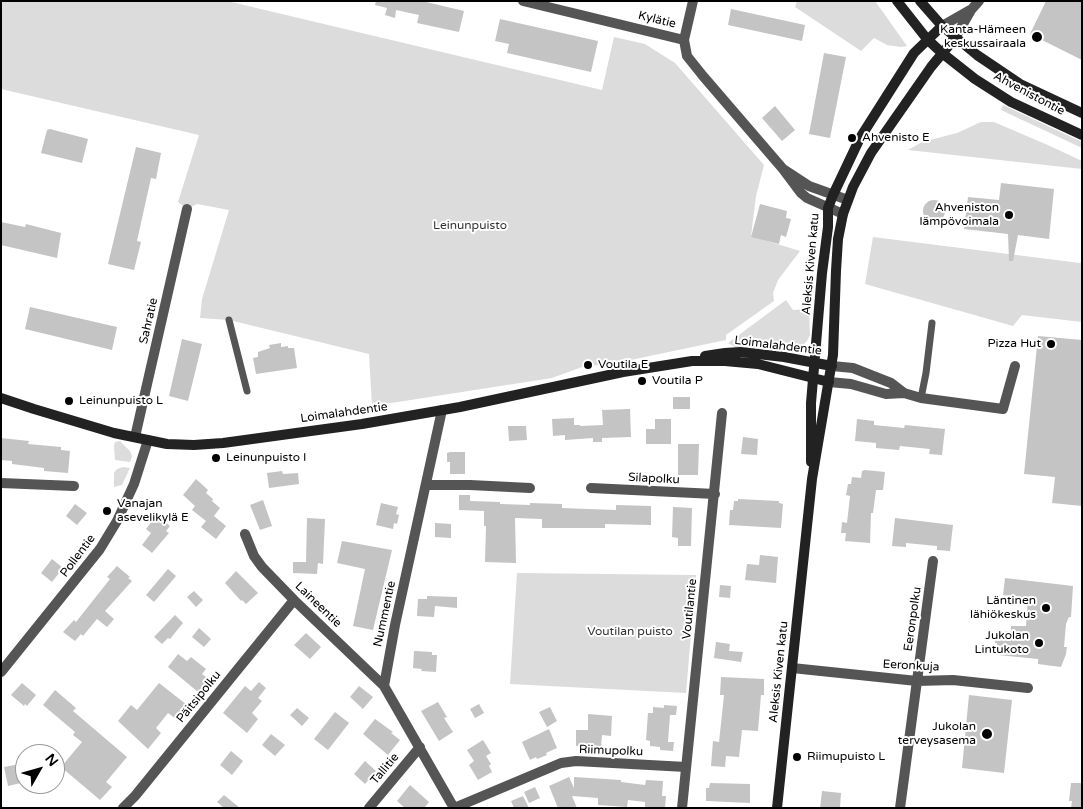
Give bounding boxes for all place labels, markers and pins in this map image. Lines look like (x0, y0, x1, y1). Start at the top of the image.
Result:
place label: Kanta-Hämeen keskussairaala (940, 23, 1026, 51)
marker: Kanta-Hämeen keskussairaala (1030, 30, 1044, 44)
place label: Ahvenisto E (862, 131, 930, 145)
marker: Ahvenisto E (846, 132, 858, 144)
place label: Ahveniston lämpövoimala (919, 201, 999, 229)
marker: Ahveniston lämpövoimala (1003, 209, 1015, 221)
place label: Pizza Hut (987, 337, 1041, 351)
marker: Pizza Hut (1045, 338, 1057, 350)
place label: Voutila E (598, 358, 648, 372)
marker: Voutila E (582, 359, 594, 371)
place label: Voutila P (652, 374, 703, 388)
marker: Voutila P (636, 375, 648, 387)
place label: Leinunpuisto L (79, 394, 163, 408)
marker: Leinunpuisto L (63, 395, 75, 407)
place label: Leinunpuisto I (226, 451, 306, 465)
marker: Leinunpuisto I (210, 452, 222, 464)
place label: Vanajan asevelikylä E (117, 497, 189, 525)
marker: Vanajan asevelikylä E (101, 505, 113, 517)
place label: Läntinen lähiökeskus (970, 594, 1036, 622)
marker: Läntinen lähiökeskus (1040, 602, 1052, 614)
place label: Jukolan Lintukoto (975, 629, 1029, 657)
marker: Jukolan Lintukoto (1033, 637, 1045, 649)
place label: Jukolan terveysasema (898, 720, 976, 748)
marker: Jukolan terveysasema (980, 727, 994, 741)
place label: Riimupuisto L (807, 750, 885, 764)
marker: Riimupuisto L (791, 751, 803, 763)

